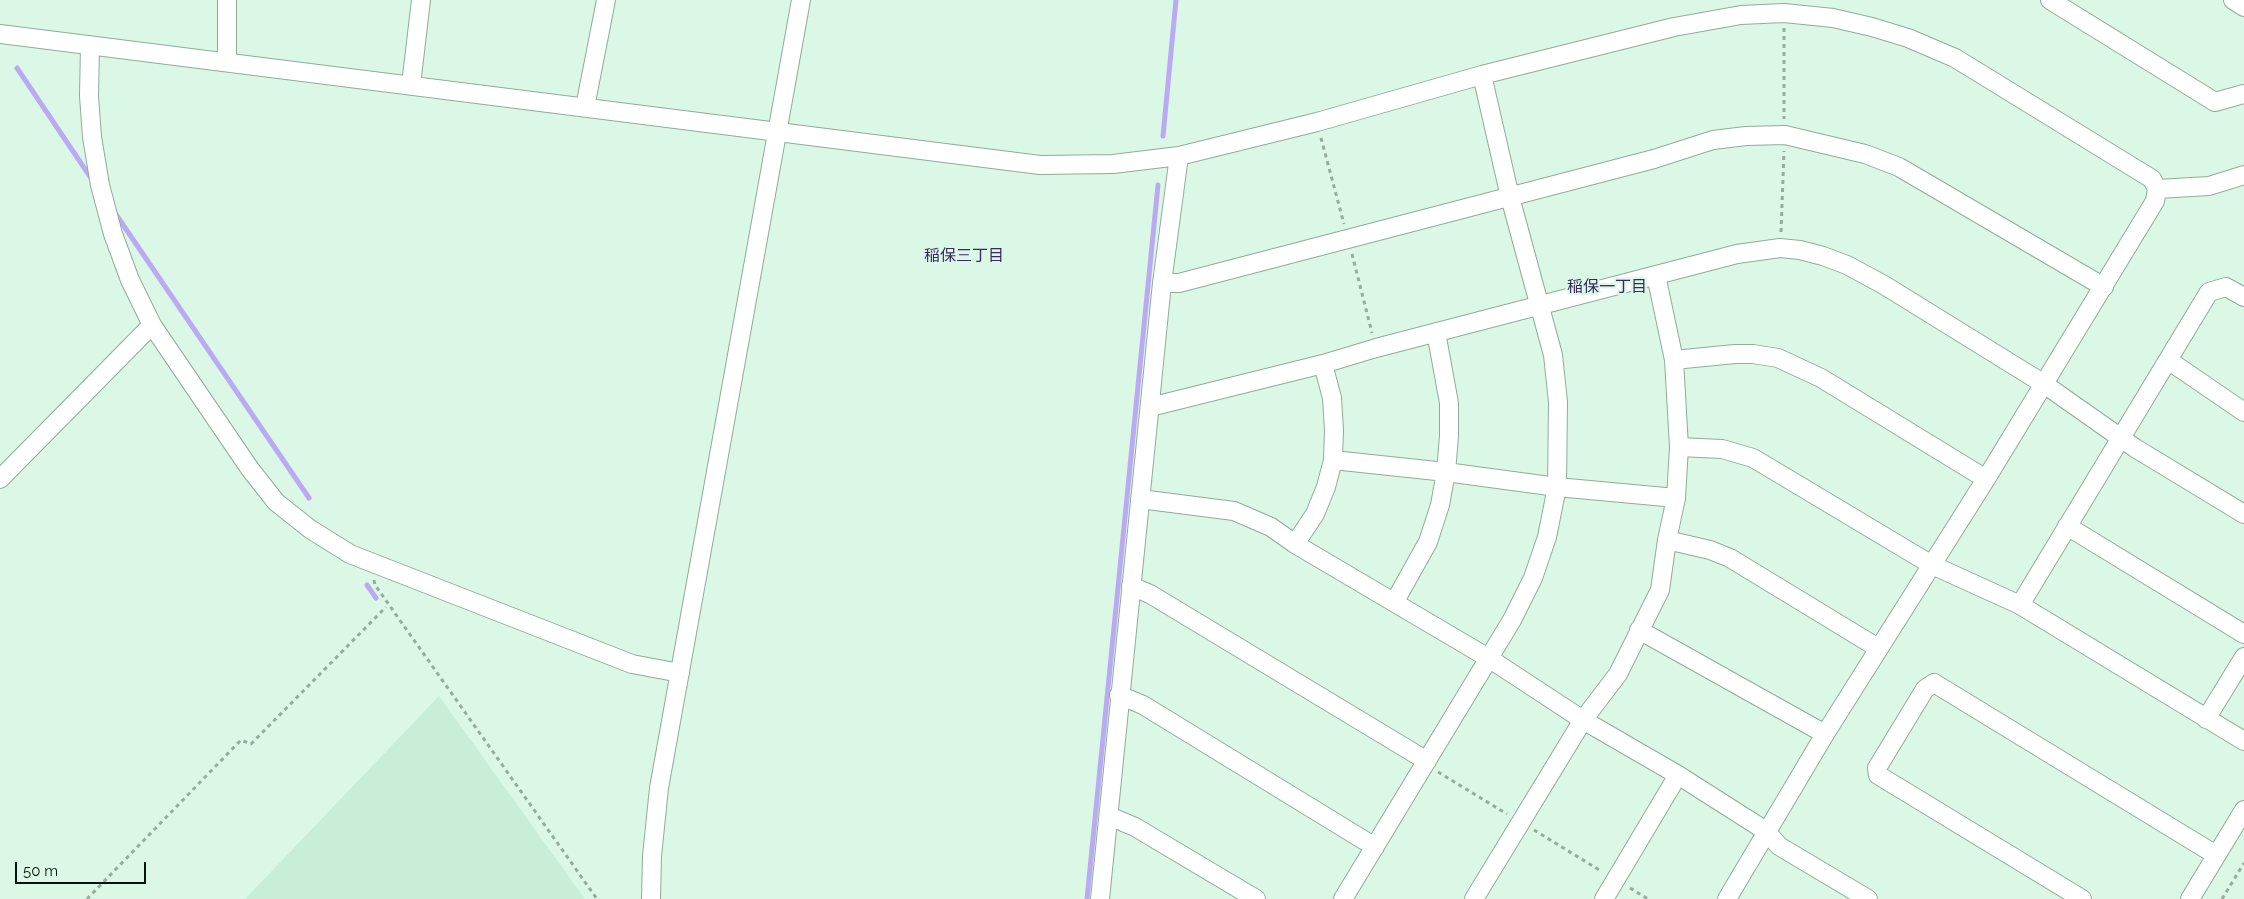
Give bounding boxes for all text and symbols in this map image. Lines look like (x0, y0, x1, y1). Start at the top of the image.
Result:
district label: 稲保三丁目 (924, 246, 1004, 266)
district label: 稲保一丁目 (1567, 277, 1647, 297)
scale bar (18, 852, 149, 884)
text: 50 m (23, 862, 58, 880)

